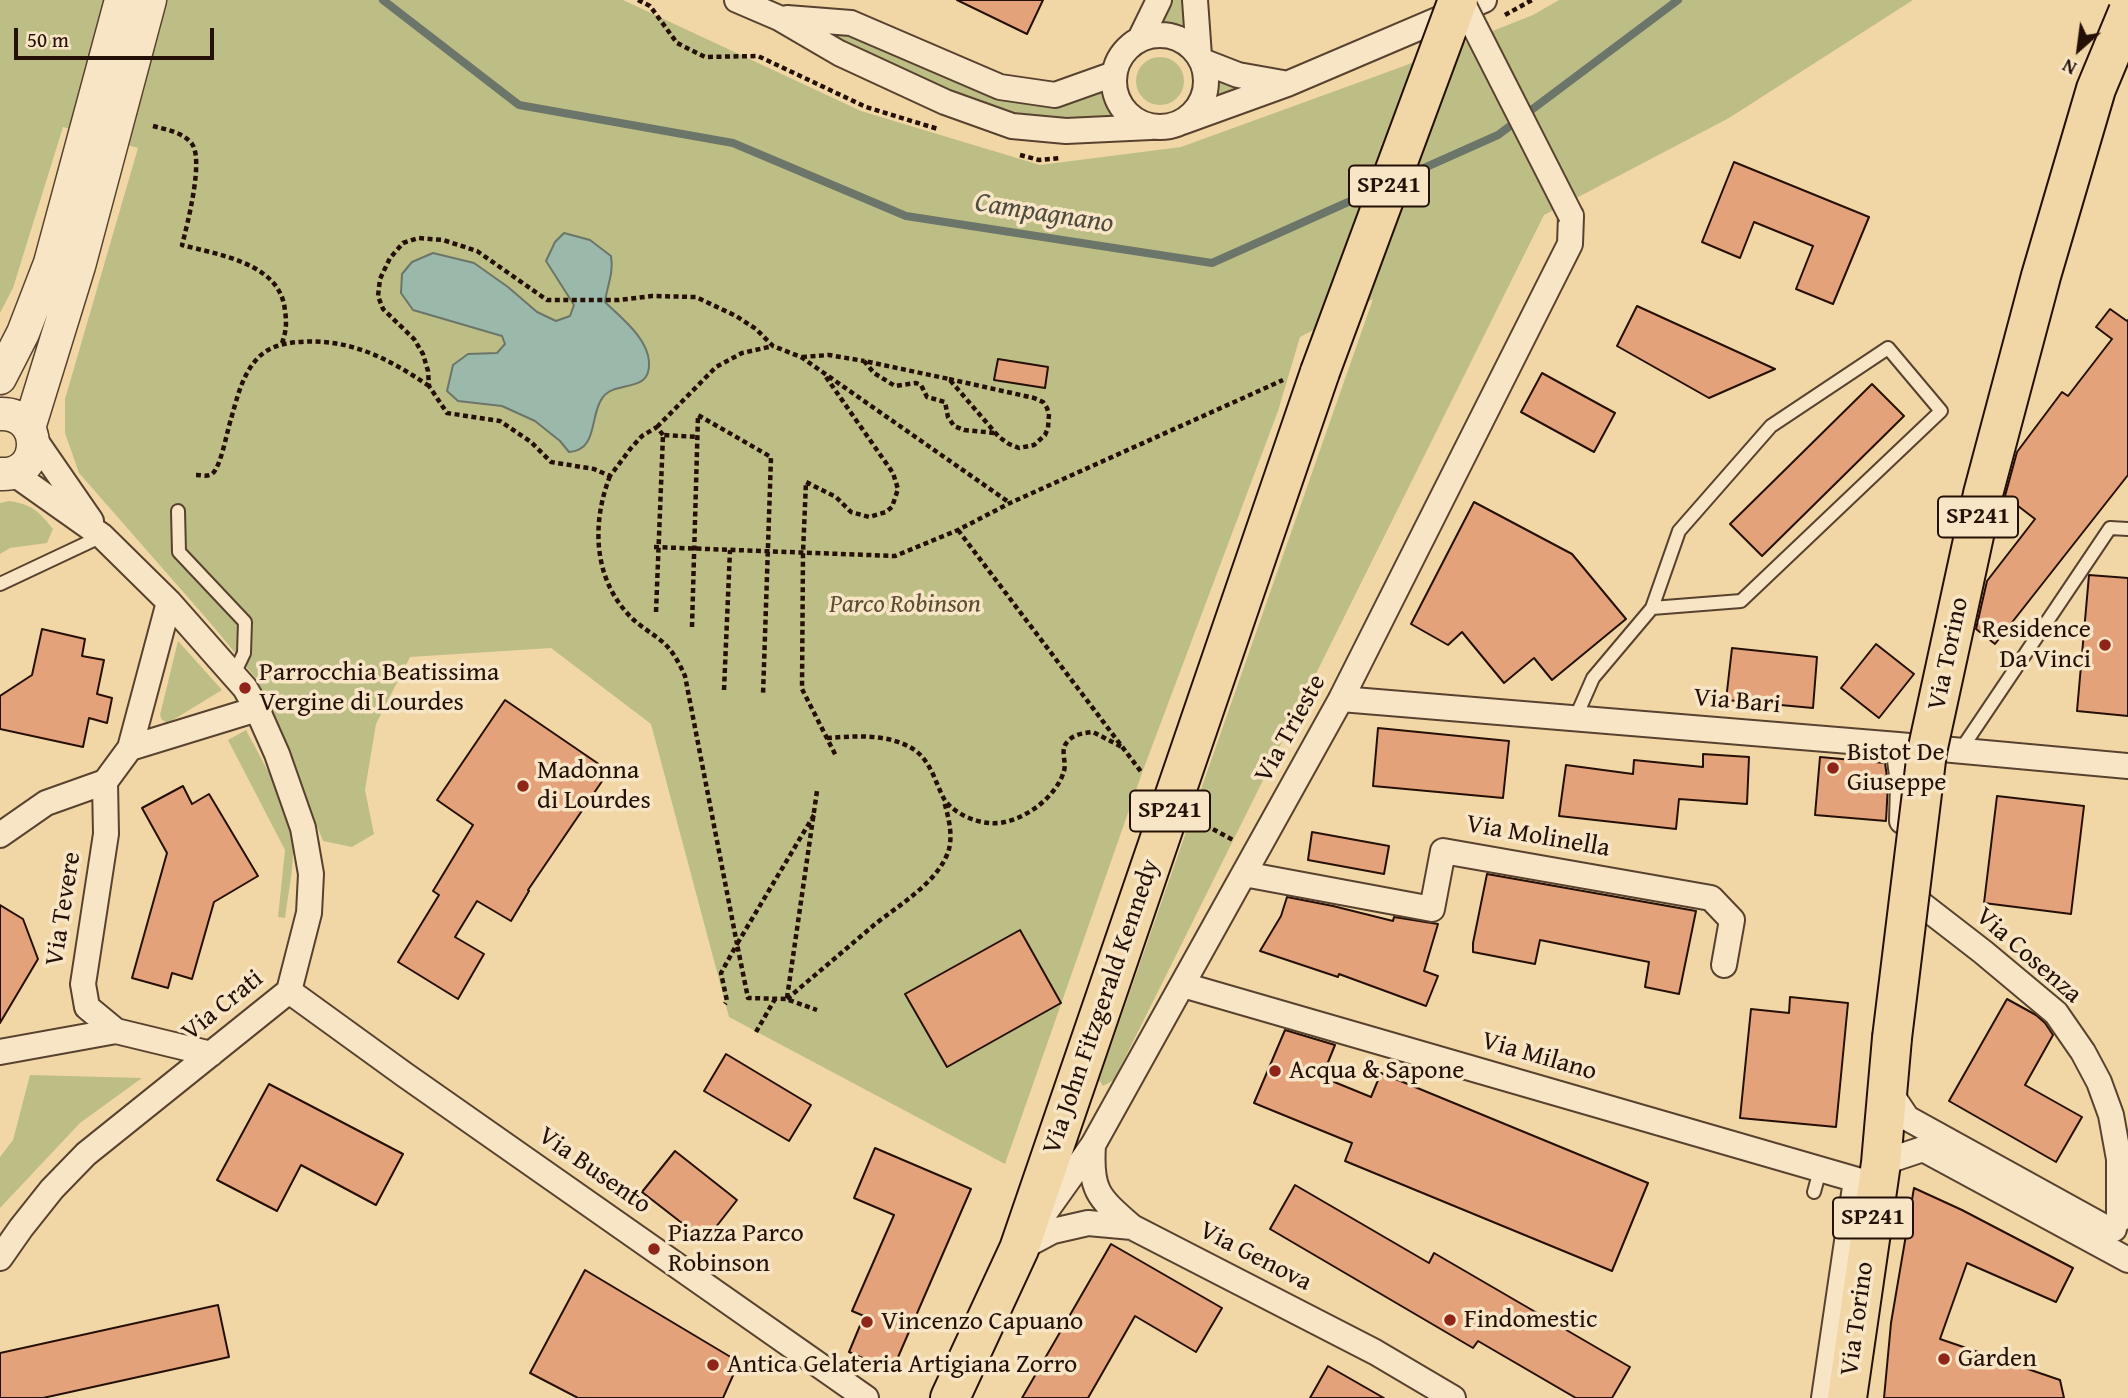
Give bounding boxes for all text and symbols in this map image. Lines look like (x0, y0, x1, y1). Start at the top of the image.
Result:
scale bar (18, 14, 217, 58)
north arrow (2044, 14, 2114, 84)
text: 50 m (27, 24, 69, 55)
text: N (2057, 52, 2081, 83)
road number: SP241 (1349, 166, 1429, 206)
water label: Campagnano (972, 186, 1116, 242)
road number: SP241 (1938, 496, 2018, 538)
park label: Parco Robinson (829, 589, 981, 621)
street label: Via Torino (1922, 594, 1976, 714)
place label: Residence Da Vinci (1982, 614, 2091, 676)
marker: Residence Da Vinci (2097, 637, 2113, 653)
place label: Parrocchia Beatissima Vergine di Lourdes (259, 657, 499, 718)
street label: Via Trieste (1249, 669, 1333, 789)
marker: Parrocchia Beatissima Vergine di Lourdes (237, 680, 253, 696)
street label: Via Bari (1692, 683, 1782, 721)
place label: Bistot De Giuseppe (1847, 737, 1946, 798)
place label: Madonna di Lourdes (537, 755, 651, 816)
marker: Bistot De Giuseppe (1825, 760, 1841, 776)
marker: Madonna di Lourdes (515, 778, 531, 794)
road number: SP241 (1130, 790, 1210, 832)
street label: Via Molinella (1464, 809, 1612, 865)
street label: Via Tevere (40, 850, 88, 968)
street label: Via John Fitzgerald Kennedy (1037, 855, 1167, 1159)
street label: Via Cosenza (1969, 901, 2087, 1011)
street label: Via Crati (176, 964, 270, 1048)
street label: Via Milano (1478, 1026, 1600, 1088)
place label: Acqua & Sapone (1289, 1055, 1464, 1087)
marker: Acqua & Sapone (1267, 1063, 1283, 1079)
street label: Via Busento (532, 1121, 656, 1221)
road number: SP241 (1833, 1198, 1913, 1238)
street label: Via Genova (1194, 1215, 1316, 1299)
place label: Piazza Parco Robinson (668, 1218, 804, 1280)
marker: Piazza Parco Robinson (646, 1241, 662, 1257)
street label: Via Torino (1835, 1260, 1881, 1378)
place label: Findomestic (1464, 1304, 1597, 1336)
place label: Vincenzo Capuano (881, 1306, 1083, 1338)
marker: Findomestic (1442, 1312, 1458, 1328)
marker: Vincenzo Capuano (859, 1314, 875, 1330)
place label: Garden (1958, 1343, 2037, 1375)
place label: Antica Gelateria Artigiana Zorro (727, 1349, 1077, 1381)
marker: Garden (1936, 1351, 1952, 1367)
marker: Antica Gelateria Artigiana Zorro (705, 1357, 721, 1373)

